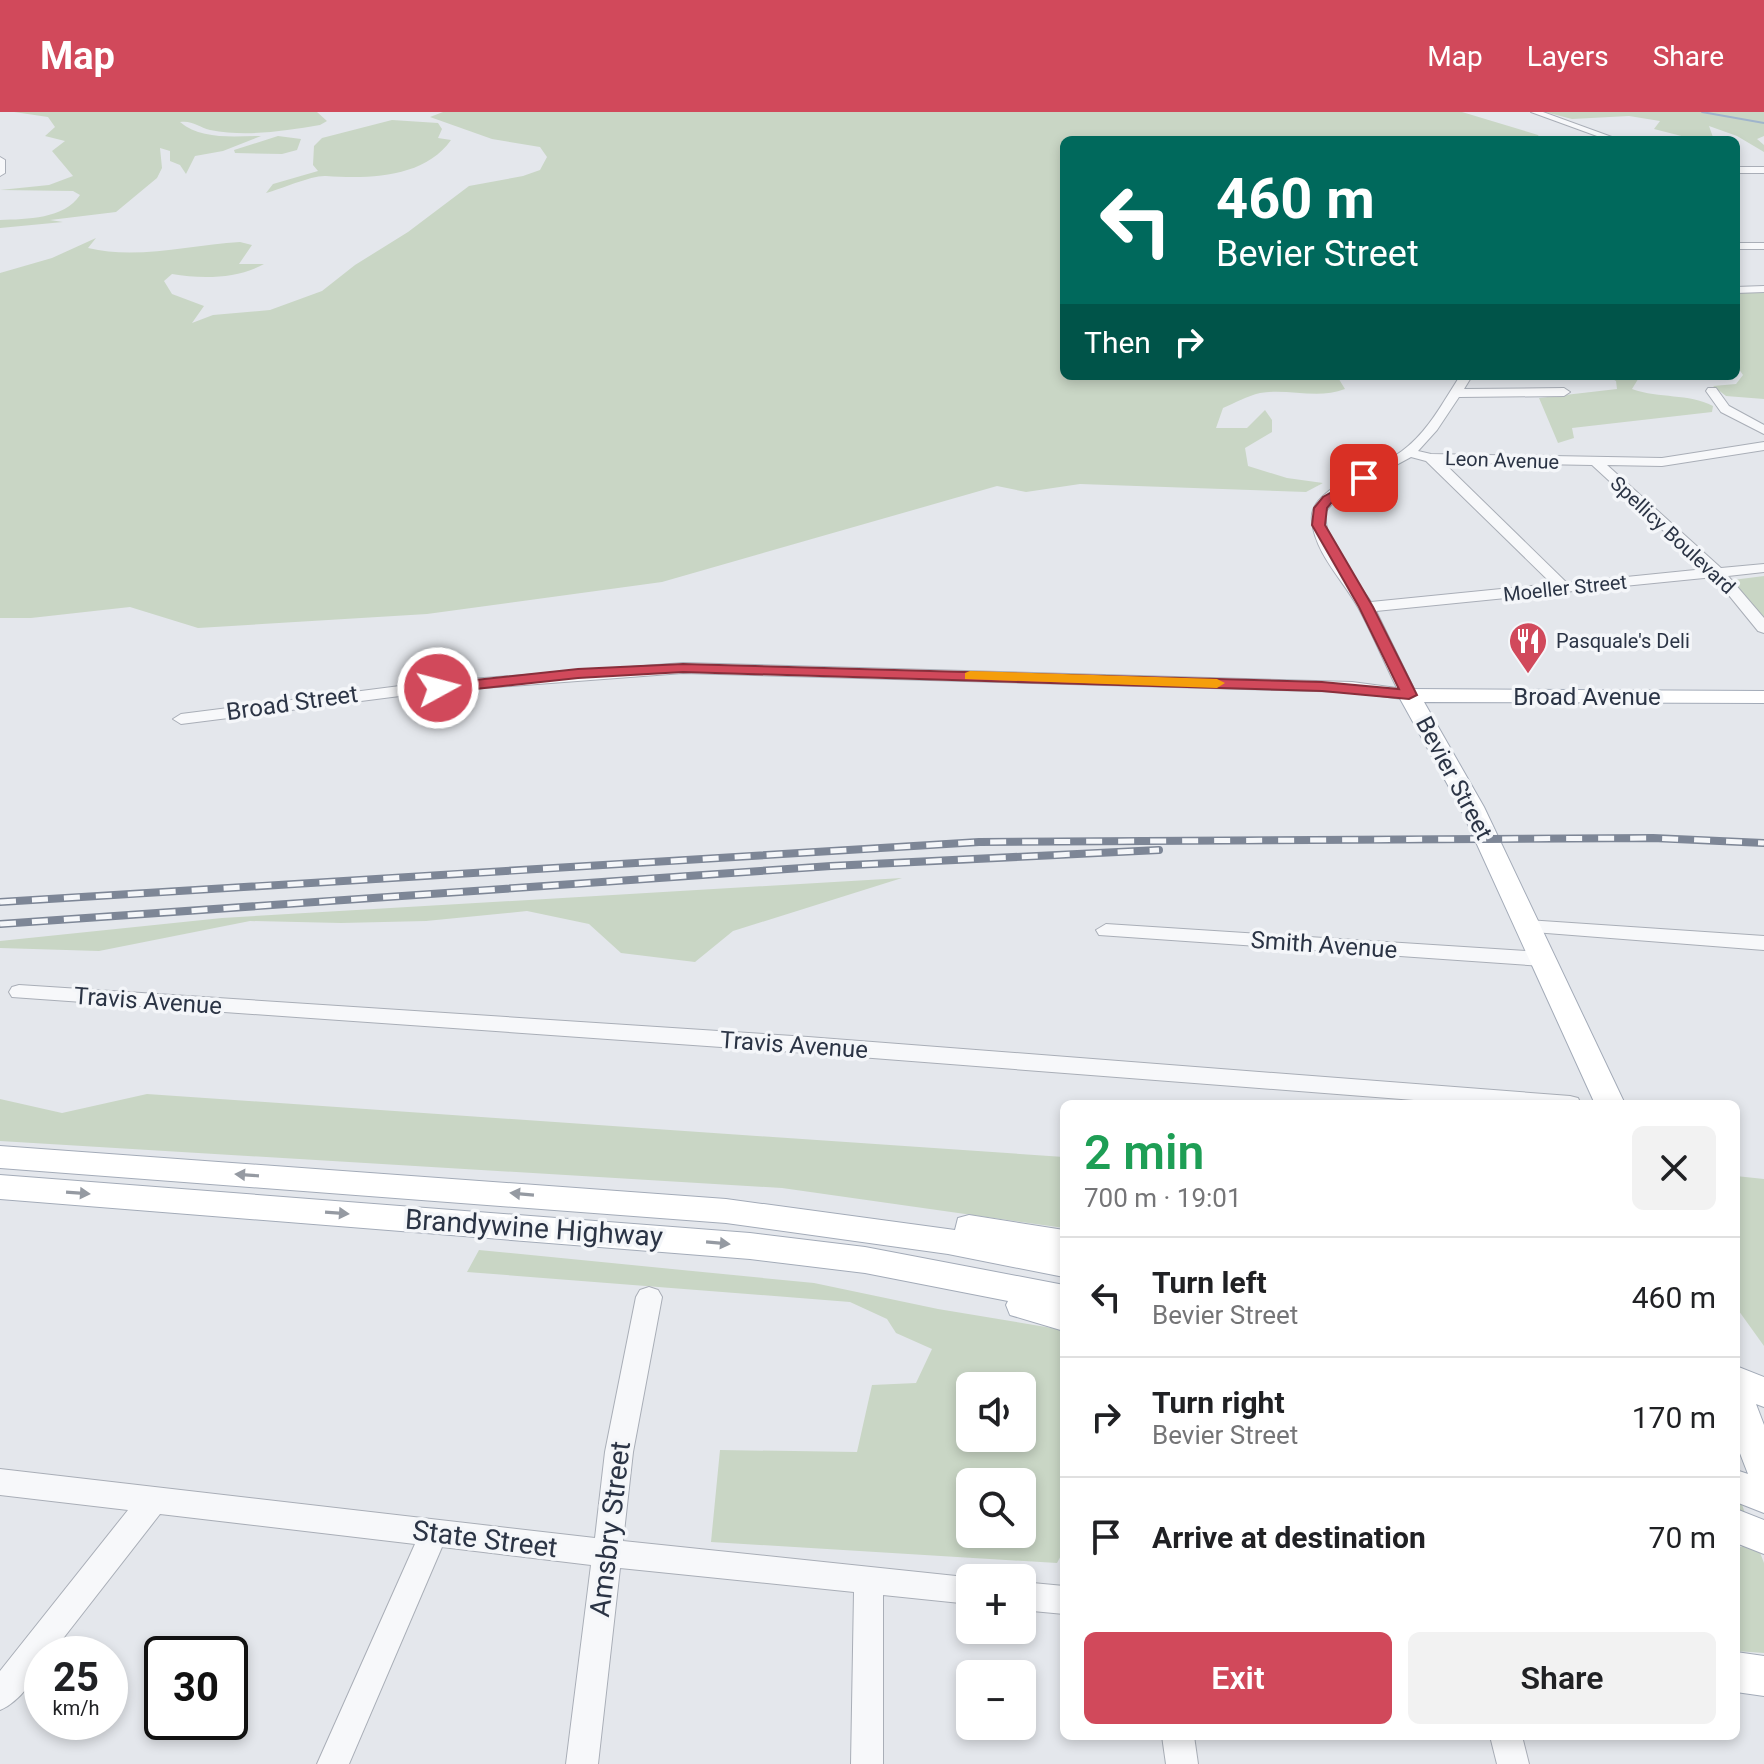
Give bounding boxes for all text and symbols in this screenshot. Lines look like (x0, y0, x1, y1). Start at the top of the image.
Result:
text: Map (40, 34, 115, 78)
text: Map (1427, 40, 1483, 73)
text: Layers (1527, 40, 1609, 73)
text: Share (1653, 40, 1724, 73)
text: 460 m (1216, 166, 1375, 232)
icon: left (1084, 168, 1188, 272)
text: Bevier Street (1216, 233, 1419, 275)
icon: right (1167, 320, 1211, 364)
text: Then (1084, 325, 1151, 360)
pin (1330, 444, 1398, 512)
street label: Leon Avenue (1445, 446, 1559, 474)
icon: arrive (1342, 456, 1386, 500)
street label: Spellicy Boulevard (1606, 471, 1740, 599)
street label: Moeller Street (1502, 570, 1628, 606)
restaurant icon: Pasquale's Deli (1507, 620, 1549, 675)
place label: Pasquale's Deli (1556, 629, 1690, 653)
position arrow (396, 646, 480, 730)
street label: Broad Street (224, 680, 360, 726)
street label: Broad Avenue (1513, 683, 1661, 711)
street label: Bevier Street (1410, 712, 1498, 844)
street label: Smith Avenue (1250, 926, 1398, 964)
street label: Travis Avenue (73, 982, 223, 1020)
street label: Travis Avenue (719, 1026, 869, 1064)
text: 2 min (1084, 1124, 1204, 1181)
button: close (1632, 1126, 1716, 1210)
one-way arrow (234, 1168, 259, 1181)
text: 700 m · 19:01 (1084, 1183, 1242, 1213)
one-way arrow (66, 1187, 91, 1200)
one-way arrow (509, 1188, 534, 1201)
street label: Brandywine Highway (404, 1203, 664, 1253)
one-way arrow (325, 1207, 350, 1220)
one-way arrow (706, 1237, 731, 1250)
text: Turn left (1152, 1265, 1267, 1300)
icon: left (1084, 1275, 1128, 1319)
text: 460 m (1632, 1280, 1716, 1315)
text: Bevier Street (1152, 1300, 1298, 1330)
map controls (956, 1372, 1036, 1740)
button: sound (956, 1372, 1036, 1452)
text: Turn right (1152, 1385, 1285, 1420)
icon: right (1084, 1395, 1128, 1439)
text: 170 m (1632, 1400, 1716, 1435)
text: Bevier Street (1152, 1420, 1298, 1450)
street label: Amsbry Street (583, 1439, 637, 1619)
button: search (956, 1468, 1036, 1548)
street label: State Street (411, 1514, 559, 1564)
icon: arrive (1084, 1515, 1128, 1559)
text: Arrive at destination (1152, 1520, 1426, 1555)
text: 70 m (1649, 1520, 1716, 1555)
button: + (956, 1564, 1036, 1644)
button: Exit (1084, 1632, 1392, 1724)
button: Share (1408, 1632, 1716, 1724)
speed limit sign: 30 (144, 1636, 248, 1740)
text: 25 (53, 1654, 99, 1701)
button: − (956, 1660, 1036, 1740)
text: km/h (53, 1696, 99, 1720)

